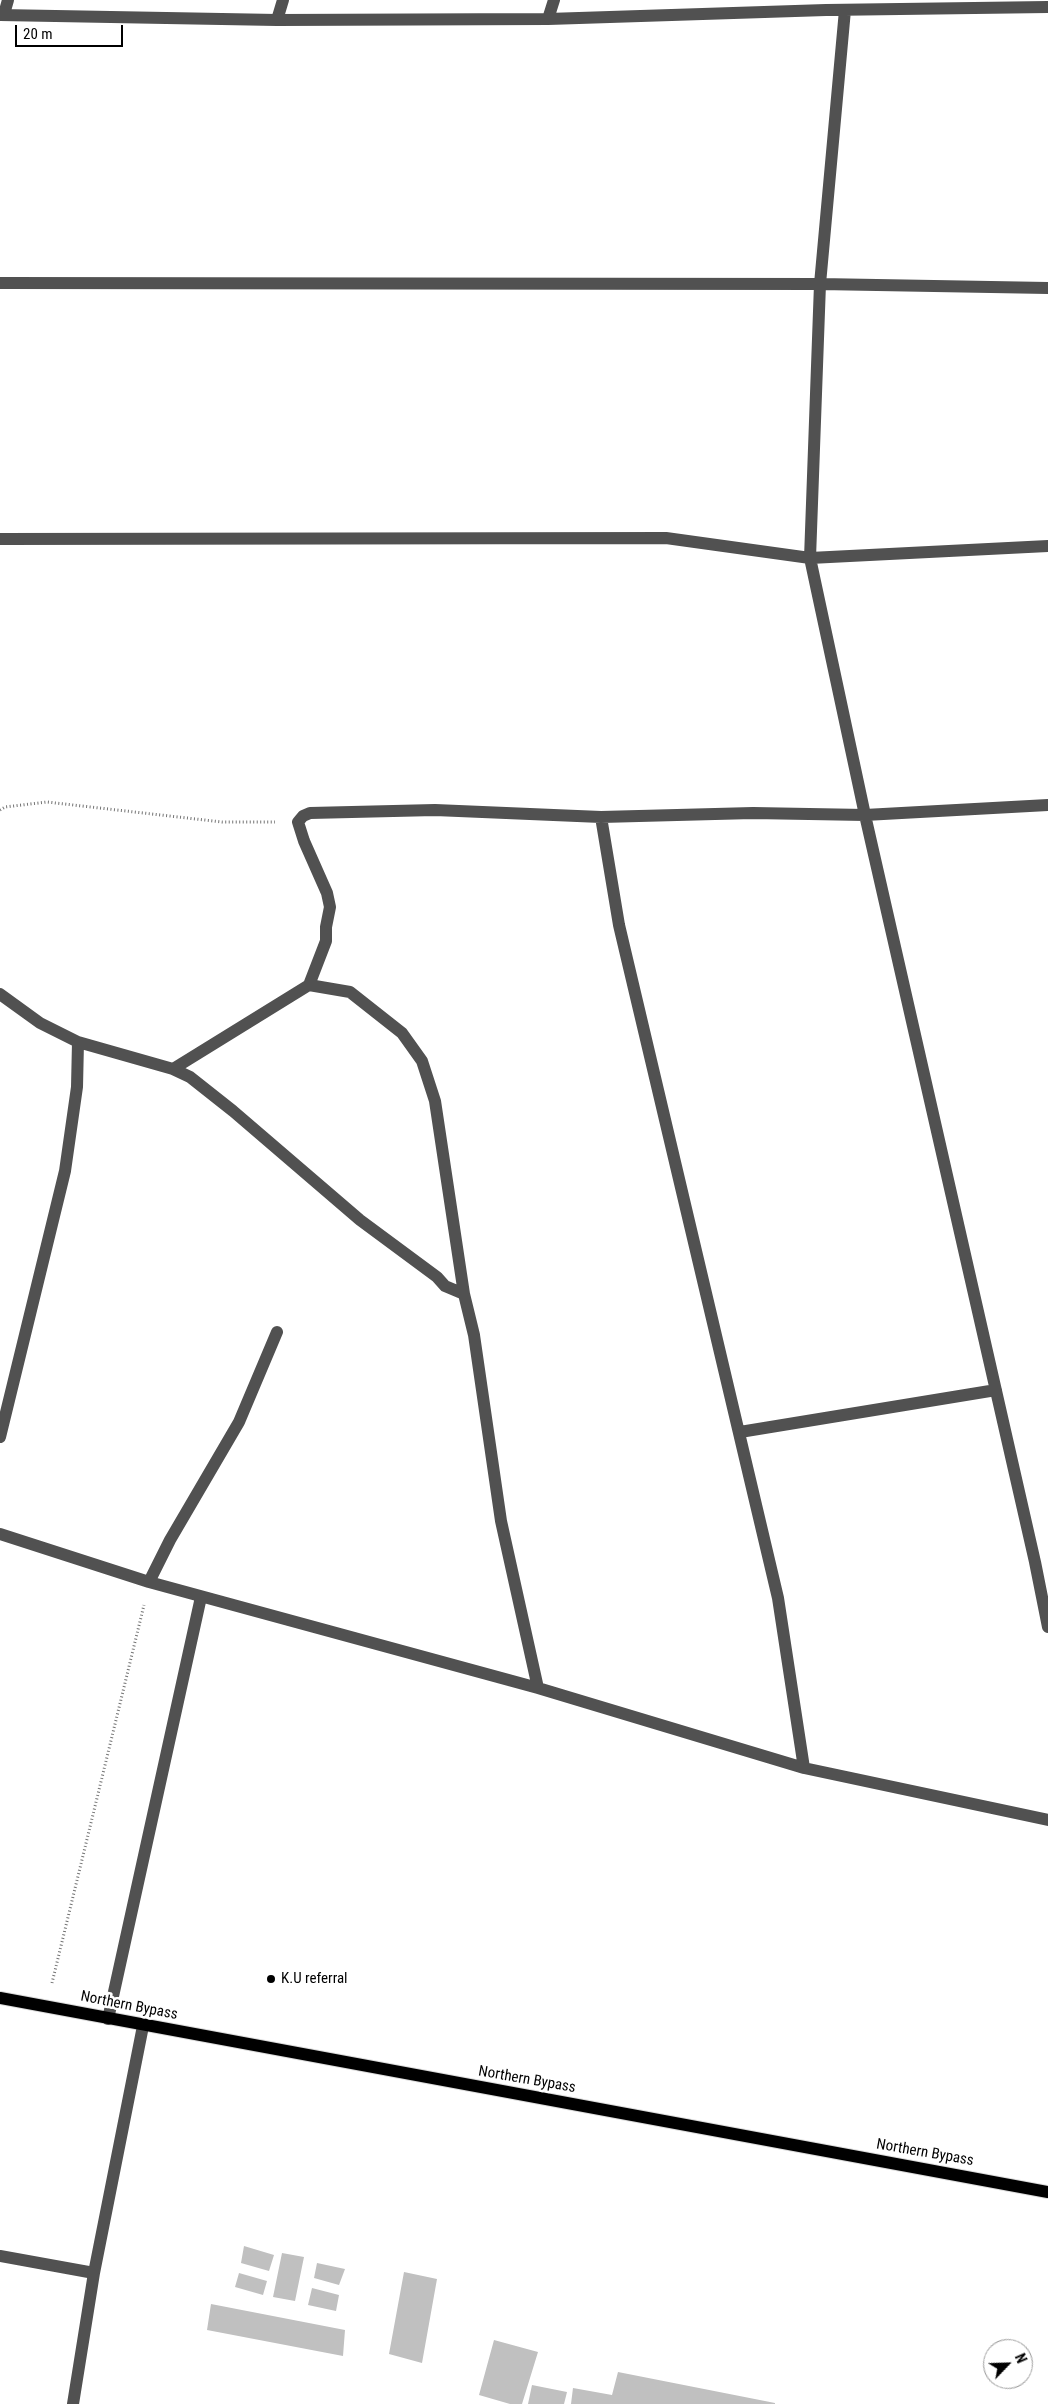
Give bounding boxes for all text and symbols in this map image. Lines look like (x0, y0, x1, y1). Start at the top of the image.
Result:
scale bar (18, 15, 125, 47)
text: 20 m (23, 25, 53, 43)
place label: K.U referral (281, 1970, 348, 1988)
marker: K.U referral (265, 1973, 277, 1985)
street label: Northern Bypass (79, 1988, 179, 2024)
street label: Northern Bypass (477, 2063, 577, 2097)
street label: Northern Bypass (875, 2136, 975, 2170)
north arrow (983, 2339, 1033, 2389)
text: N (1012, 2351, 1030, 2365)

